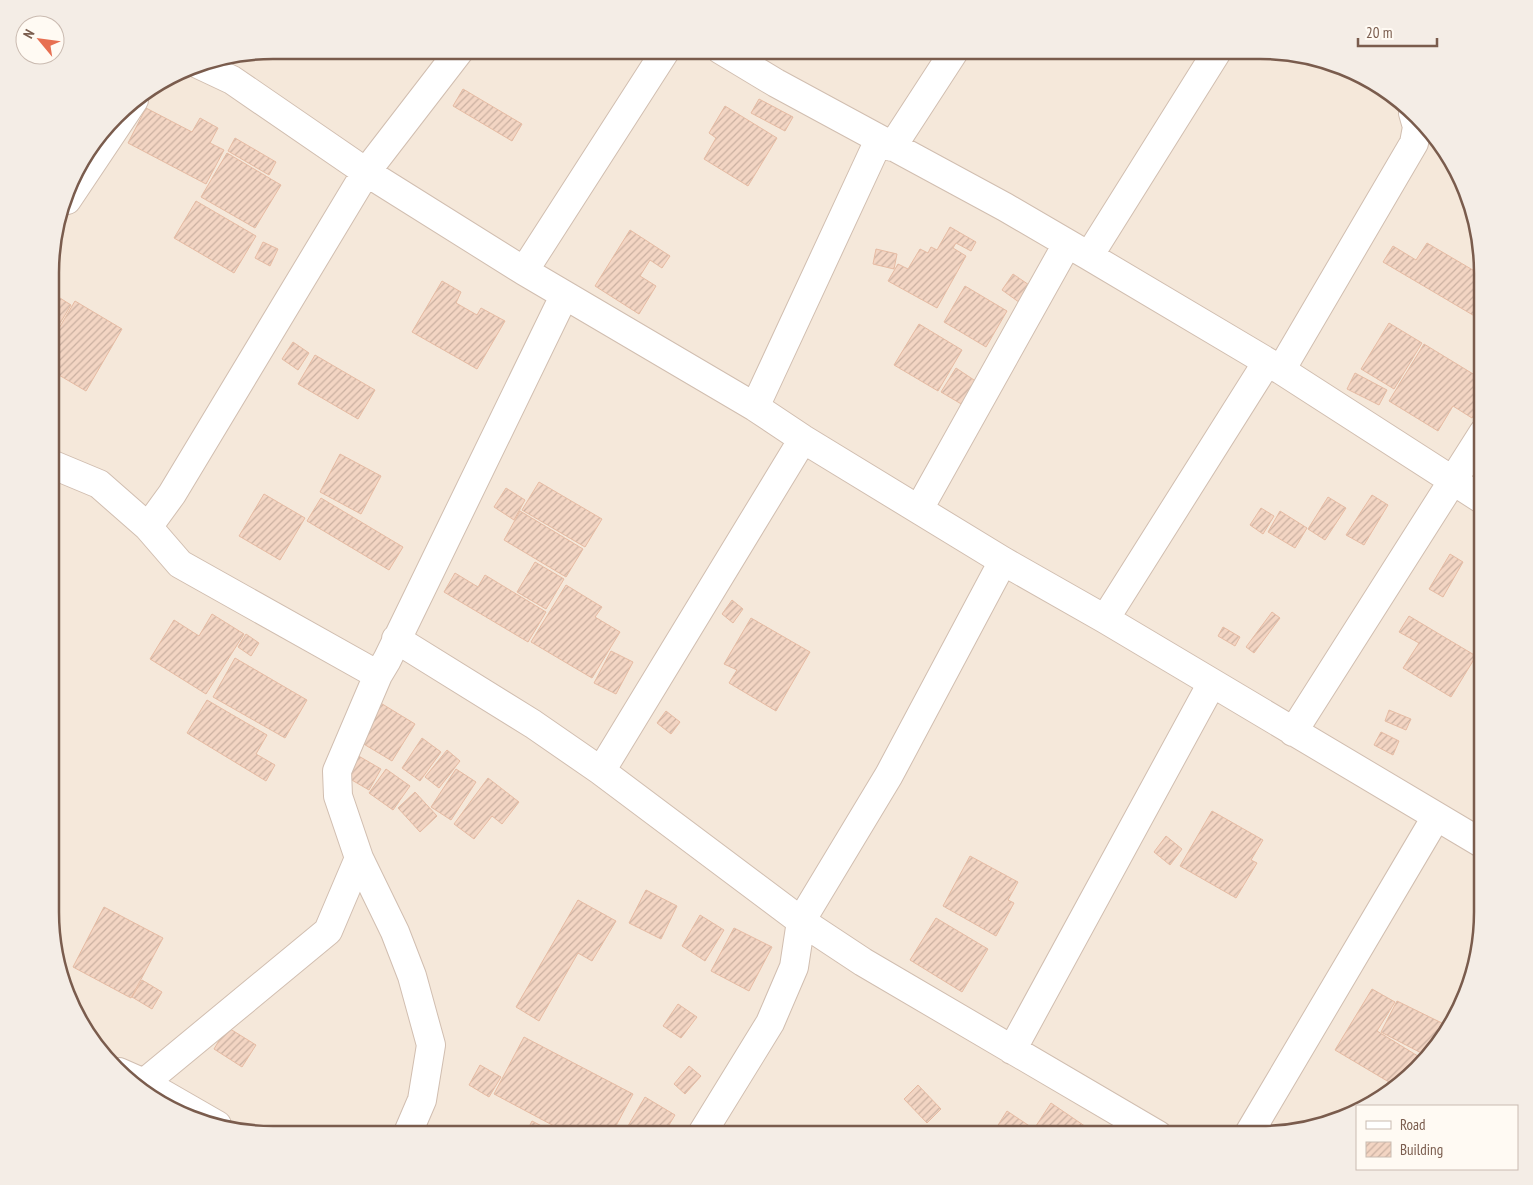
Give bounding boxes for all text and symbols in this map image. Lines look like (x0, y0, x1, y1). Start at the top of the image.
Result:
north arrow (15, 15, 65, 65)
scale bar (1358, 15, 1437, 47)
text: 20 m (1366, 23, 1392, 42)
text: N (19, 26, 38, 41)
legend (1356, 1105, 1518, 1170)
text: Road (1400, 1115, 1426, 1134)
text: Building (1400, 1140, 1443, 1159)

